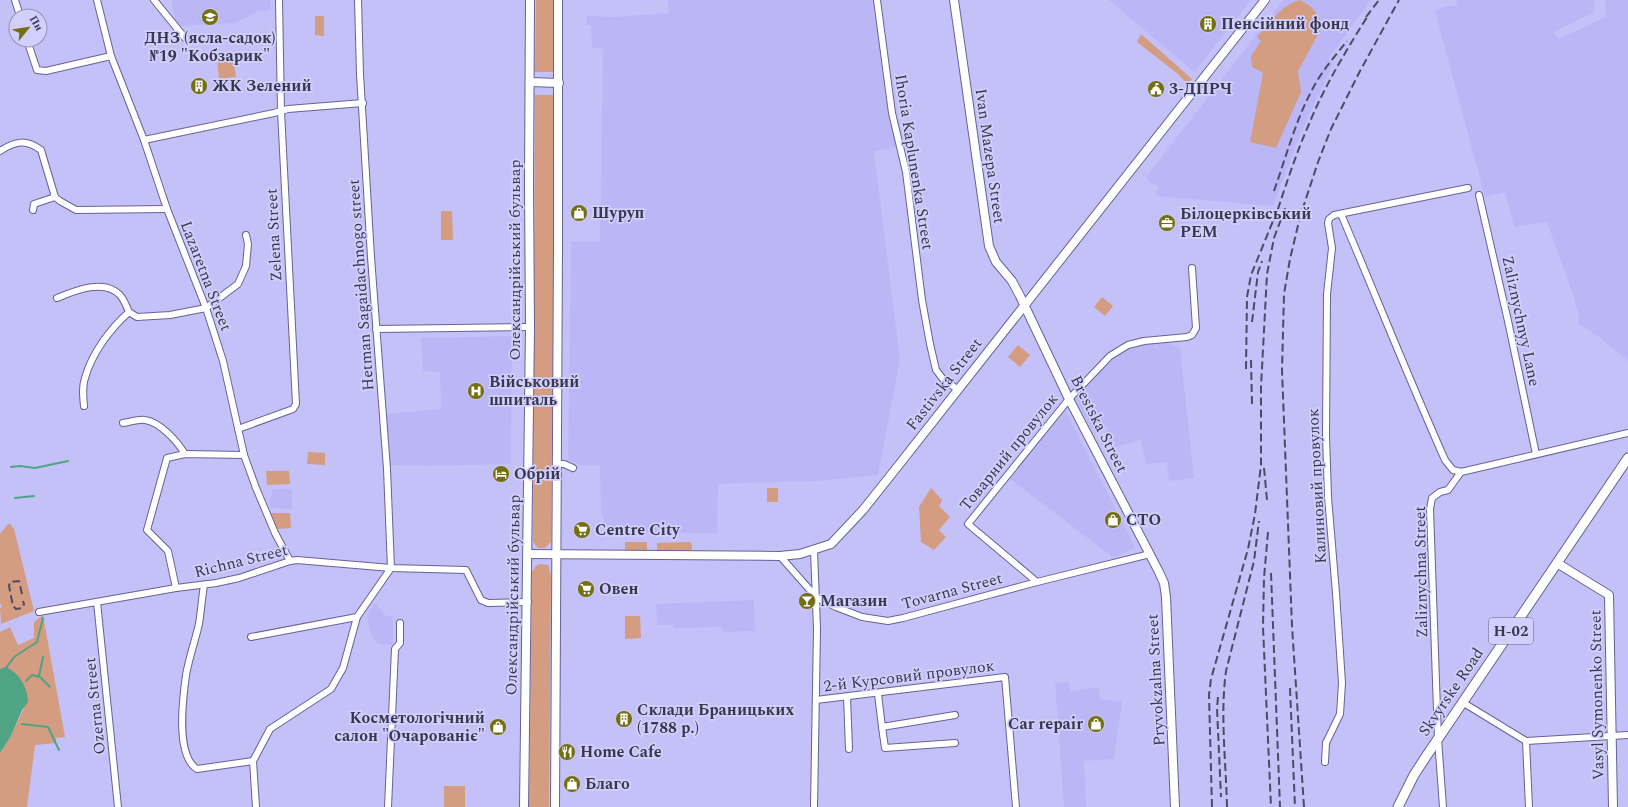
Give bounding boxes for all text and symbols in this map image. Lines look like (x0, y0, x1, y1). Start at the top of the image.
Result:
school or university icon: ДНЗ (ясла-садок) №19 "Кобзарик" (200, 7, 220, 27)
north arrow (8, 8, 48, 48)
text: Пн (25, 12, 48, 34)
place label: Пенсійний фонд (1221, 12, 1350, 36)
building icon: Пенсійний фонд (1198, 14, 1218, 34)
place label: ДНЗ (ясла-садок) №19 "Кобзарик" (145, 26, 275, 68)
street label: Ihoria Kaplunenka Street (888, 72, 940, 252)
place label: ЖК Зелений (212, 74, 312, 98)
building icon: ЖК Зелений (189, 76, 209, 96)
place label: 3-ДПРЧ (1169, 77, 1232, 101)
public building icon: 3-ДПРЧ (1146, 79, 1166, 99)
street label: Ivan Mazepa Street (969, 87, 1011, 225)
street label: Олександрійський бульвар (503, 159, 527, 361)
street label: Hetman Sagaidachnogo street (342, 178, 380, 392)
street label: Zelena Street (260, 187, 288, 282)
place label: Шуруп (592, 201, 645, 225)
place label: Білоцерківський РЕМ (1180, 202, 1311, 244)
shop icon: Шуруп (569, 203, 589, 223)
office icon: Білоцерківський РЕМ (1157, 213, 1177, 233)
street label: Lazaretna Street (174, 217, 238, 335)
street label: Zaliznychnyy Lane (1495, 254, 1547, 388)
street label: Fastivska Street (900, 332, 988, 435)
place label: Військовий шпиталь (489, 370, 579, 412)
street label: Brestska Street (1064, 371, 1134, 477)
hospital icon: Військовий шпиталь (466, 381, 486, 401)
street label: Товарний провулок (954, 388, 1064, 516)
street label: Калиновий провулок (1301, 408, 1333, 564)
place label: Обрій (514, 462, 561, 486)
hotel icon: Обрій (491, 464, 511, 484)
street label: Олександрійський бульвар (499, 494, 527, 696)
street label: Zaliznychna Street (1408, 505, 1434, 638)
place label: СТО (1126, 508, 1161, 532)
shop icon: СТО (1103, 510, 1123, 530)
place label: Centre City (595, 518, 681, 542)
supermarket icon: Centre City (572, 520, 592, 540)
street label: Richna Street (192, 538, 291, 584)
street label: Tovarna Street (899, 566, 1005, 616)
place label: Овен (599, 577, 639, 601)
supermarket icon: Овен (576, 579, 596, 599)
place label: Магазин (820, 589, 887, 613)
bar icon: Магазин (797, 591, 817, 611)
street label: Vasyl Symonenko Street (1584, 609, 1610, 781)
street label: Pryvokzalna Street (1141, 613, 1171, 747)
road number: Н-02 (1489, 618, 1533, 644)
street label: Skvyrske Road (1412, 643, 1490, 741)
street label: 2-й Курсовий провулок (822, 654, 996, 698)
street label: Ozerna Street (78, 656, 112, 756)
place label: Склади Браницьких (1788 р.) (637, 698, 794, 740)
place label: Косметологічний салон "Очарованіє" (334, 706, 485, 748)
building icon: Склади Браницьких (1788 р.) (614, 709, 634, 729)
place label: Car repair (1008, 712, 1083, 736)
shop icon: Car repair (1086, 714, 1106, 734)
shop icon: Косметологічний салон "Очарованіє" (488, 717, 508, 737)
place label: Home Cafe (580, 740, 662, 764)
restaurant icon: Home Cafe (557, 742, 577, 762)
place label: Благо (585, 772, 630, 796)
shop icon: Благо (562, 774, 582, 794)

